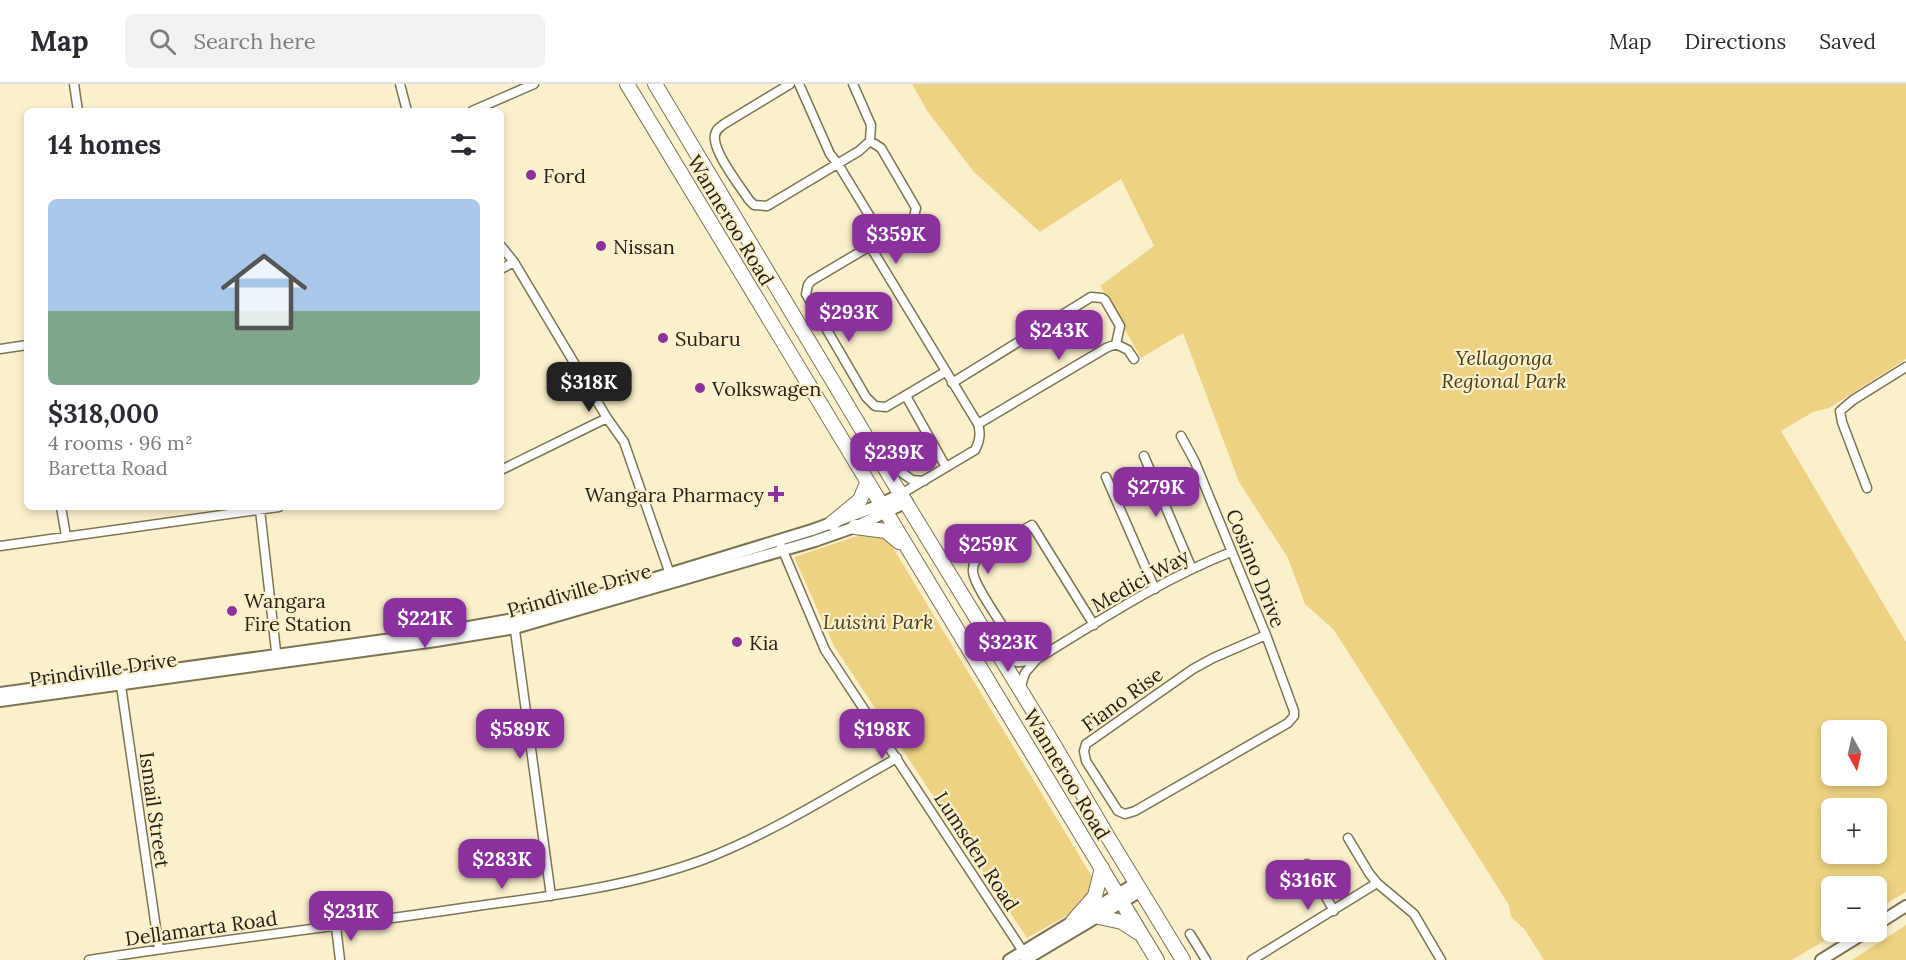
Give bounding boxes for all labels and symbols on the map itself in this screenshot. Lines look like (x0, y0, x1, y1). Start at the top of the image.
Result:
street label: Wanneroo Road (682, 150, 780, 290)
place label: Ford (543, 163, 586, 188)
marker: Ford (524, 168, 538, 182)
pin: $359K (854, 214, 938, 265)
place label: Nissan (613, 234, 675, 259)
marker: Nissan (594, 239, 608, 253)
pin: $293K (807, 292, 891, 343)
pin: $243K (1017, 310, 1101, 361)
place label: Subaru (675, 326, 741, 351)
marker: Subaru (656, 331, 670, 345)
park label: Yellagonga Regional Park (1441, 345, 1567, 393)
pin: $318K (547, 362, 631, 413)
place label: Volkswagen (711, 376, 822, 401)
marker: Volkswagen (693, 381, 707, 395)
pin: $239K (852, 432, 936, 483)
pin: $279K (1114, 467, 1198, 518)
place label: Wangara Pharmacy (585, 482, 764, 507)
marker: Wangara Pharmacy (769, 487, 783, 501)
street label: Cosimo Drive (1221, 505, 1291, 631)
pin: $259K (946, 524, 1030, 575)
street label: Medici Way (1087, 543, 1194, 617)
street label: Prindiville Drive (504, 557, 654, 623)
place label: Wangara Fire Station (244, 588, 351, 636)
pin: $221K (383, 598, 467, 649)
marker: Wangara Fire Station (225, 604, 239, 618)
park label: Luisini Park (823, 609, 933, 634)
pin: $323K (966, 622, 1050, 673)
place label: Kia (749, 630, 779, 655)
marker: Kia (730, 635, 744, 649)
street label: Prindiville Drive (28, 646, 179, 692)
street label: Fiano Rise (1077, 661, 1168, 737)
street label: Wanneroo Road (1018, 704, 1116, 844)
pin: $589K (478, 709, 562, 760)
pin: $198K (840, 709, 924, 760)
north arrow (1821, 720, 1887, 786)
street label: Ismail Street (134, 750, 176, 870)
street label: Lumsden Road (929, 787, 1025, 915)
pin: $283K (460, 839, 544, 890)
pin: $316K (1266, 860, 1350, 911)
pin: $231K (309, 891, 393, 942)
street label: Dellamarta Road (123, 905, 279, 951)

